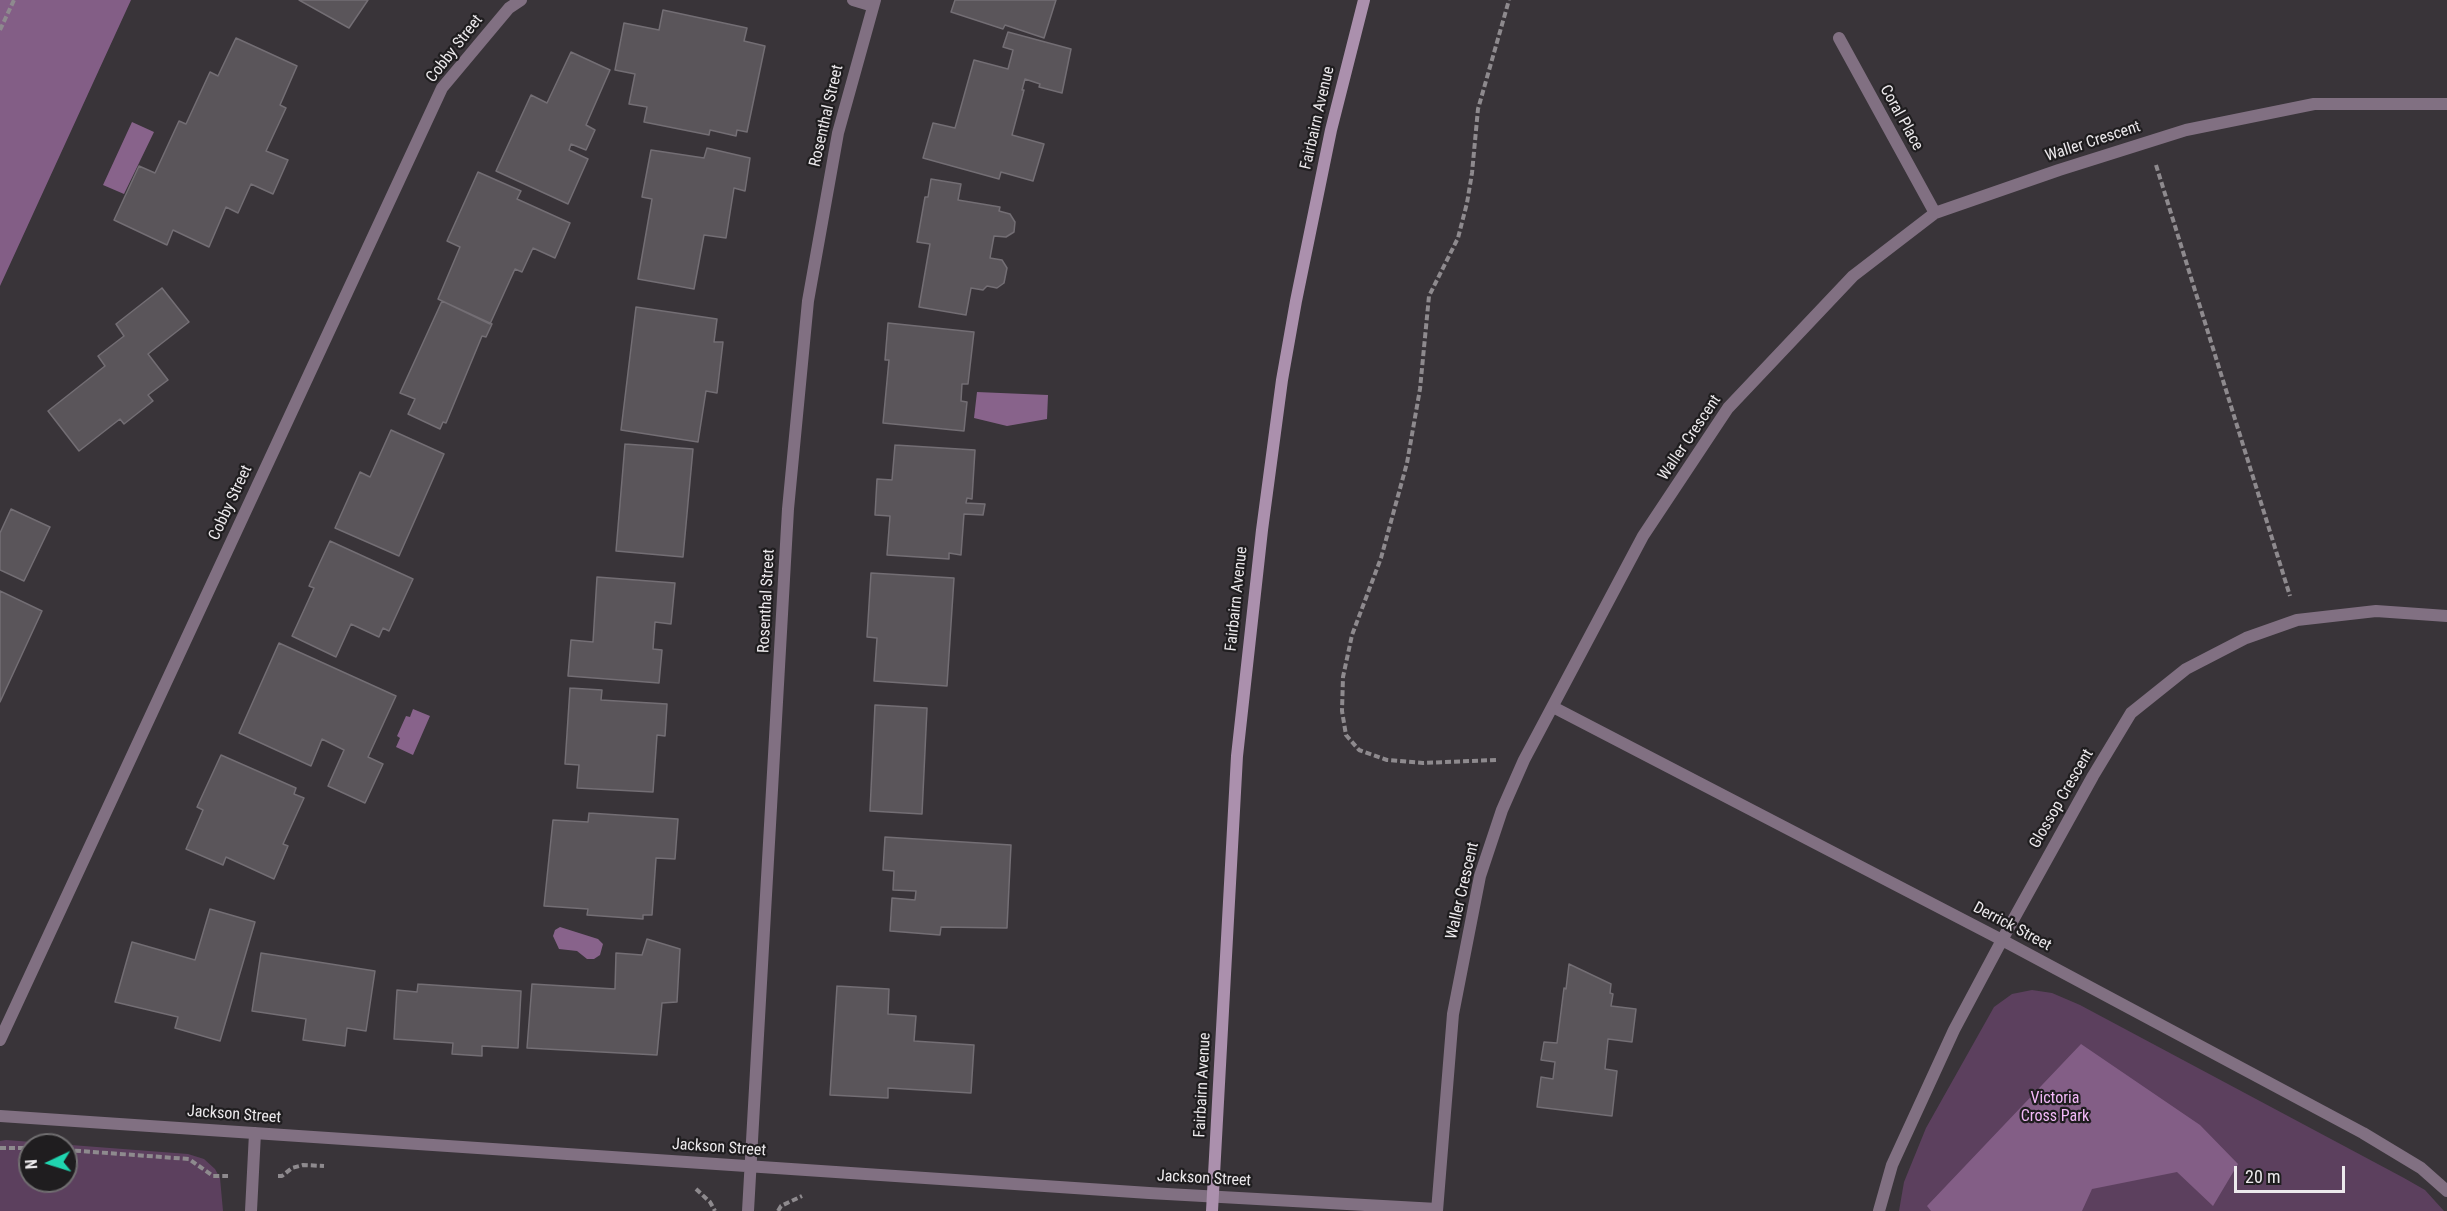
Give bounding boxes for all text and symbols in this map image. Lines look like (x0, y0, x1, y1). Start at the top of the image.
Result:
street label: Cobby Street (423, 11, 487, 87)
street label: Rosenthal Street (806, 63, 848, 169)
street label: Fairbairn Avenue (1297, 65, 1339, 171)
street label: Coral Place (1875, 82, 1927, 154)
street label: Waller Crescent (2043, 118, 2143, 166)
street label: Waller Crescent (1654, 392, 1726, 484)
street label: Cobby Street (205, 462, 257, 544)
street label: Fairbairn Avenue (1222, 546, 1252, 652)
street label: Rosenthal Street (755, 549, 779, 653)
street label: Glossop Crescent (2026, 746, 2098, 852)
street label: Waller Crescent (1443, 841, 1483, 941)
street label: Derrick Street (1970, 898, 2054, 956)
street label: Fairbairn Avenue (1191, 1032, 1215, 1138)
park label: Victoria Cross Park (2021, 1089, 2089, 1127)
street label: Jackson Street (186, 1102, 282, 1128)
north arrow (18, 1133, 78, 1193)
street label: Jackson Street (671, 1135, 767, 1161)
scale bar (2237, 1154, 2348, 1192)
text: N (22, 1159, 41, 1170)
text: 20 m (2245, 1166, 2280, 1187)
street label: Jackson Street (1156, 1167, 1252, 1191)

